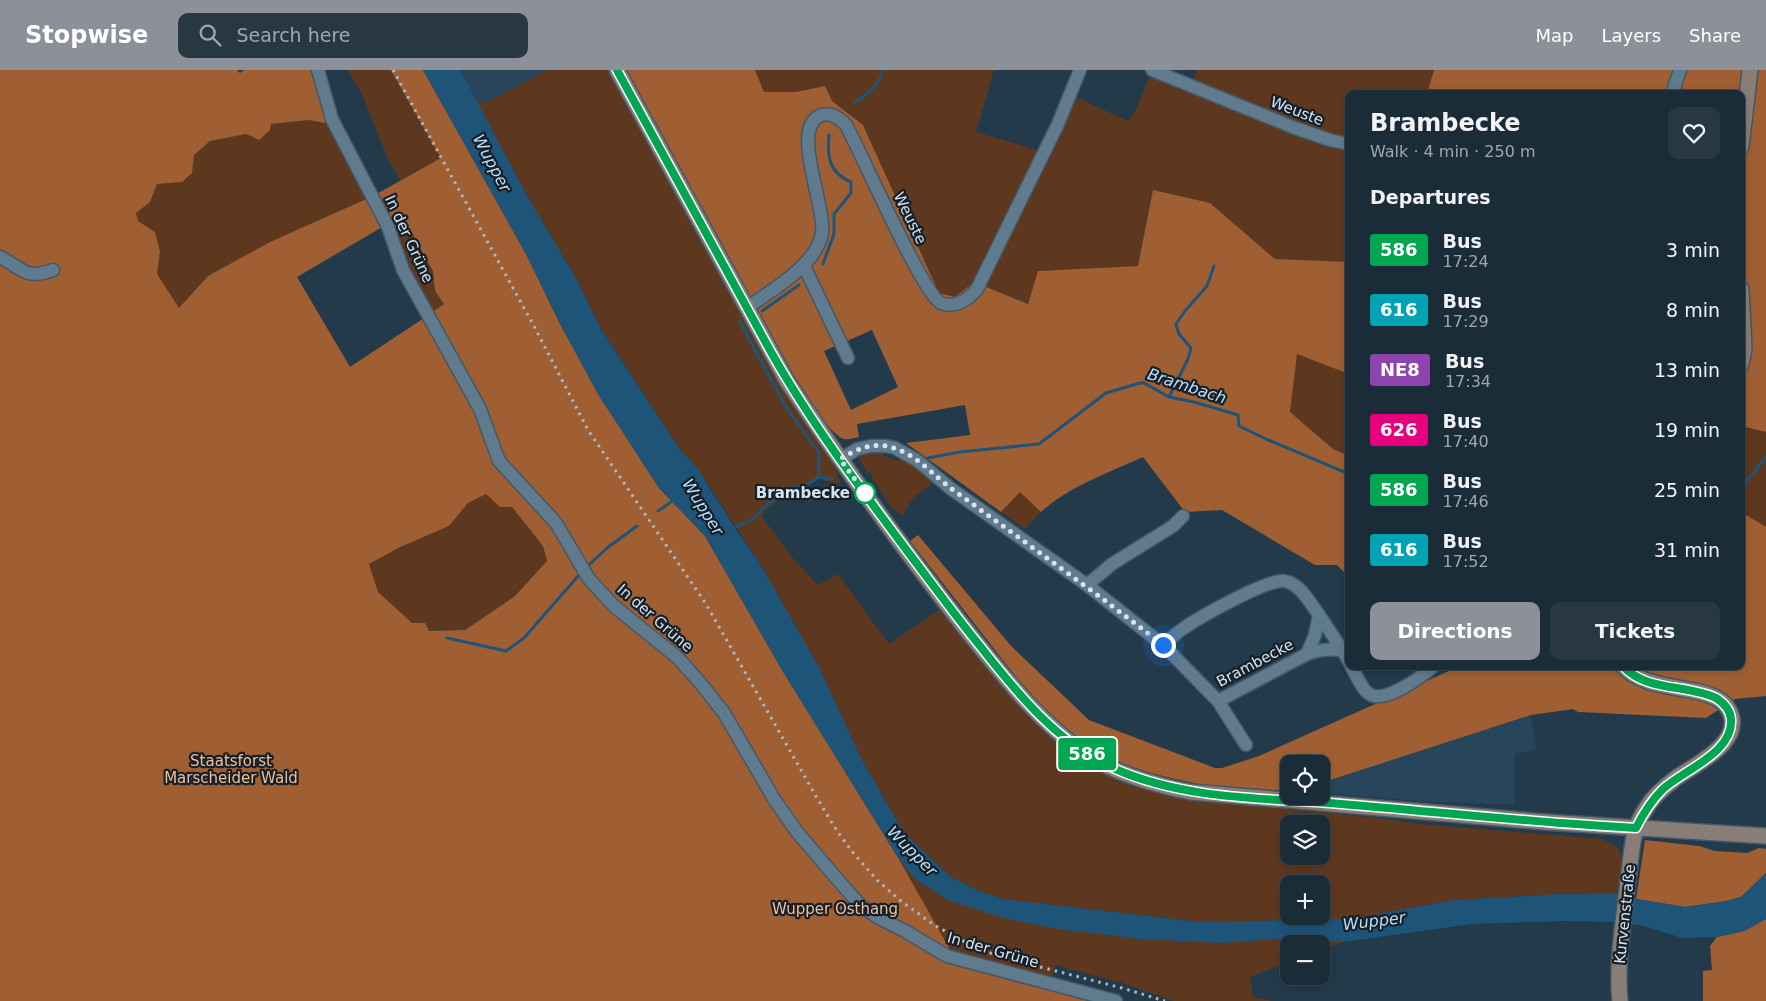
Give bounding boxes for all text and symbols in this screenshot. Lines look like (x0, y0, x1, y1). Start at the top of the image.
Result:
search box (178, 13, 528, 58)
text: Stopwise (25, 21, 148, 49)
icon: search (196, 21, 224, 49)
text: Search here (236, 24, 351, 46)
text: Map (1535, 25, 1573, 46)
text: Layers (1601, 25, 1661, 46)
text: Share (1689, 25, 1741, 46)
street label: Weuste (1268, 93, 1326, 129)
button: heart (1668, 107, 1720, 159)
text: Brambecke (1370, 109, 1521, 137)
water label: Wupper (469, 131, 516, 196)
text: Walk · 4 min · 250 m (1370, 142, 1535, 161)
text: Departures (1370, 186, 1491, 208)
street label: Weuste (890, 189, 930, 247)
street label: In der Grüne (381, 192, 437, 286)
text: Bus (1443, 230, 1482, 252)
text: 586 (1380, 239, 1418, 260)
text: 3 min (1666, 239, 1720, 261)
text: 17:24 (1443, 252, 1489, 271)
text: Bus (1443, 290, 1482, 312)
text: 616 (1380, 299, 1418, 320)
text: 8 min (1666, 299, 1720, 321)
text: 17:29 (1443, 312, 1489, 331)
text: Bus (1445, 350, 1484, 372)
text: NE8 (1380, 359, 1420, 380)
text: 13 min (1654, 359, 1720, 381)
water label: Brambach (1145, 364, 1229, 408)
text: 17:34 (1445, 372, 1491, 391)
text: Bus (1443, 410, 1482, 432)
text: 626 (1380, 419, 1418, 440)
text: 19 min (1654, 419, 1720, 441)
text: 17:40 (1443, 432, 1489, 451)
text: Bus (1443, 470, 1482, 492)
water label: Wupper (678, 475, 728, 540)
text: 586 (1380, 479, 1418, 500)
text: 25 min (1654, 479, 1720, 501)
marker: Brambecke (854, 482, 876, 504)
place label: Brambecke (756, 484, 850, 502)
text: 17:46 (1443, 492, 1489, 511)
text: Bus (1443, 530, 1482, 552)
text: 616 (1380, 539, 1418, 560)
text: 31 min (1654, 539, 1720, 561)
text: 17:52 (1443, 552, 1489, 571)
street label: In der Grüne (613, 580, 697, 656)
button: Directions (1370, 602, 1540, 660)
button: Tickets (1550, 602, 1720, 660)
your location (1151, 633, 1176, 658)
street label: Brambecke (1213, 635, 1297, 691)
line badge: 586 (1058, 738, 1116, 770)
text: 586 (1068, 743, 1106, 764)
park label: Staatsforst Marscheider Wald (164, 752, 298, 787)
map controls (1280, 755, 1330, 985)
button: locate (1280, 755, 1330, 805)
button: layers (1280, 815, 1330, 865)
water label: Wupper (883, 822, 942, 881)
street label: Kurvenstraße (1611, 863, 1639, 965)
button: + (1280, 875, 1330, 925)
park label: Wupper Osthang (772, 900, 898, 918)
water label: Wupper (1342, 908, 1408, 934)
street label: In der Grüne (945, 928, 1041, 972)
button: − (1280, 935, 1330, 985)

